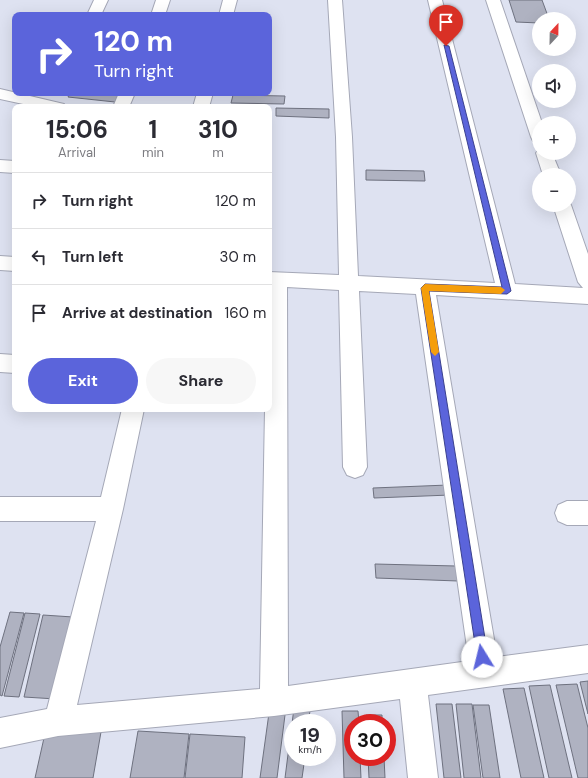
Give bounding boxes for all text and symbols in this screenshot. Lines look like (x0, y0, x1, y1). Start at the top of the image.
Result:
pin (429, 5, 463, 46)
icon: arrive (435, 11, 457, 33)
north arrow (532, 12, 576, 56)
map controls (532, 12, 576, 212)
text: 120 m (94, 23, 173, 60)
icon: right (28, 28, 80, 80)
text: Turn right (94, 59, 174, 83)
button: sound (532, 64, 576, 108)
text: 15:06 (46, 114, 108, 145)
text: 1 (149, 114, 157, 145)
text: 310 (198, 114, 238, 145)
button: + (532, 116, 576, 160)
text: Arrival (58, 144, 96, 161)
text: min (142, 144, 164, 161)
text: m (212, 144, 224, 161)
button: − (532, 168, 576, 212)
icon: right (28, 190, 50, 212)
text: Turn right (62, 191, 133, 211)
text: 120 m (215, 191, 256, 211)
icon: left (28, 246, 50, 268)
text: Turn left (62, 247, 123, 267)
text: 30 m (220, 247, 256, 267)
icon: arrive (28, 302, 50, 324)
text: Arrive at destination (62, 303, 213, 323)
text: 160 m (225, 303, 266, 323)
button: Exit (28, 358, 138, 404)
button: Share (146, 358, 256, 404)
position arrow (461, 636, 503, 678)
speed limit sign: 30 (344, 714, 396, 766)
text: 19 (300, 722, 320, 748)
text: km/h (298, 743, 322, 756)

